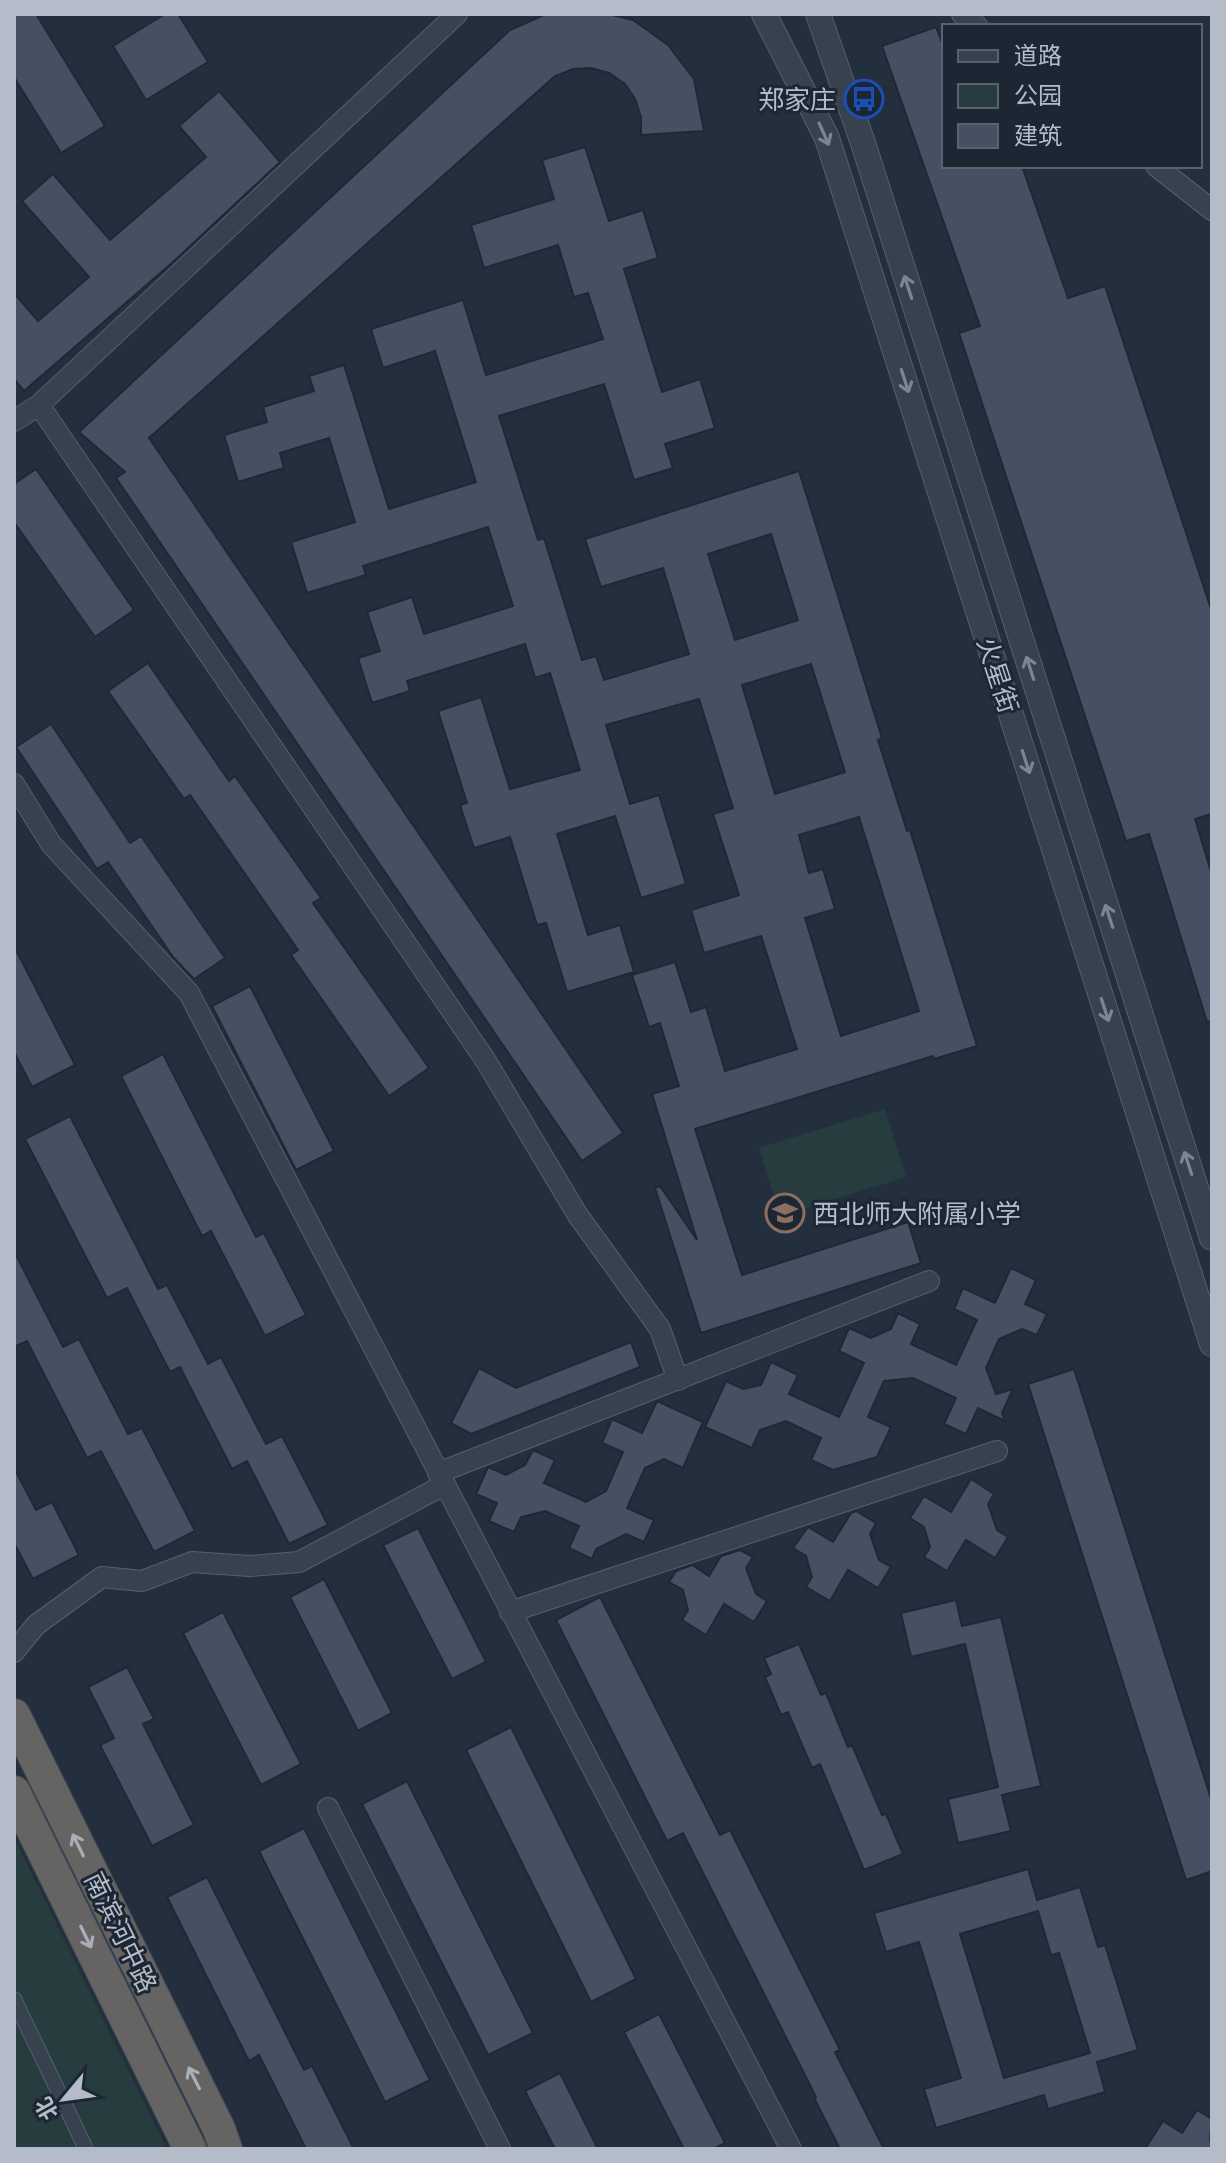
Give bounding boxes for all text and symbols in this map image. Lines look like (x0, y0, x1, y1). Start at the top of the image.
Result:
legend (942, 24, 1202, 168)
text: 道路 (1014, 40, 1062, 71)
bus stop icon: 郑家庄 (843, 78, 885, 120)
text: 公园 (1014, 80, 1062, 111)
place label: 郑家庄 (758, 83, 836, 116)
text: 建筑 (1014, 120, 1062, 151)
one-way arrow (817, 121, 832, 145)
one-way arrow (900, 274, 915, 299)
one-way arrow (898, 368, 913, 393)
street label: 火星街 (970, 633, 1026, 717)
one-way arrow (1022, 656, 1036, 681)
one-way arrow (1020, 749, 1034, 774)
one-way arrow (1101, 903, 1116, 929)
one-way arrow (1099, 997, 1114, 1022)
one-way arrow (1180, 1151, 1195, 1176)
school or university icon: 西北师大附属小学 (764, 1192, 806, 1234)
place label: 西北师大附属小学 (813, 1197, 1021, 1230)
one-way arrow (70, 1834, 86, 1858)
street label: 南滨河中路 (78, 1866, 164, 1998)
one-way arrow (79, 1925, 94, 1949)
north arrow (24, 2059, 104, 2139)
one-way arrow (186, 2067, 201, 2091)
text: 北 (29, 2092, 64, 2125)

